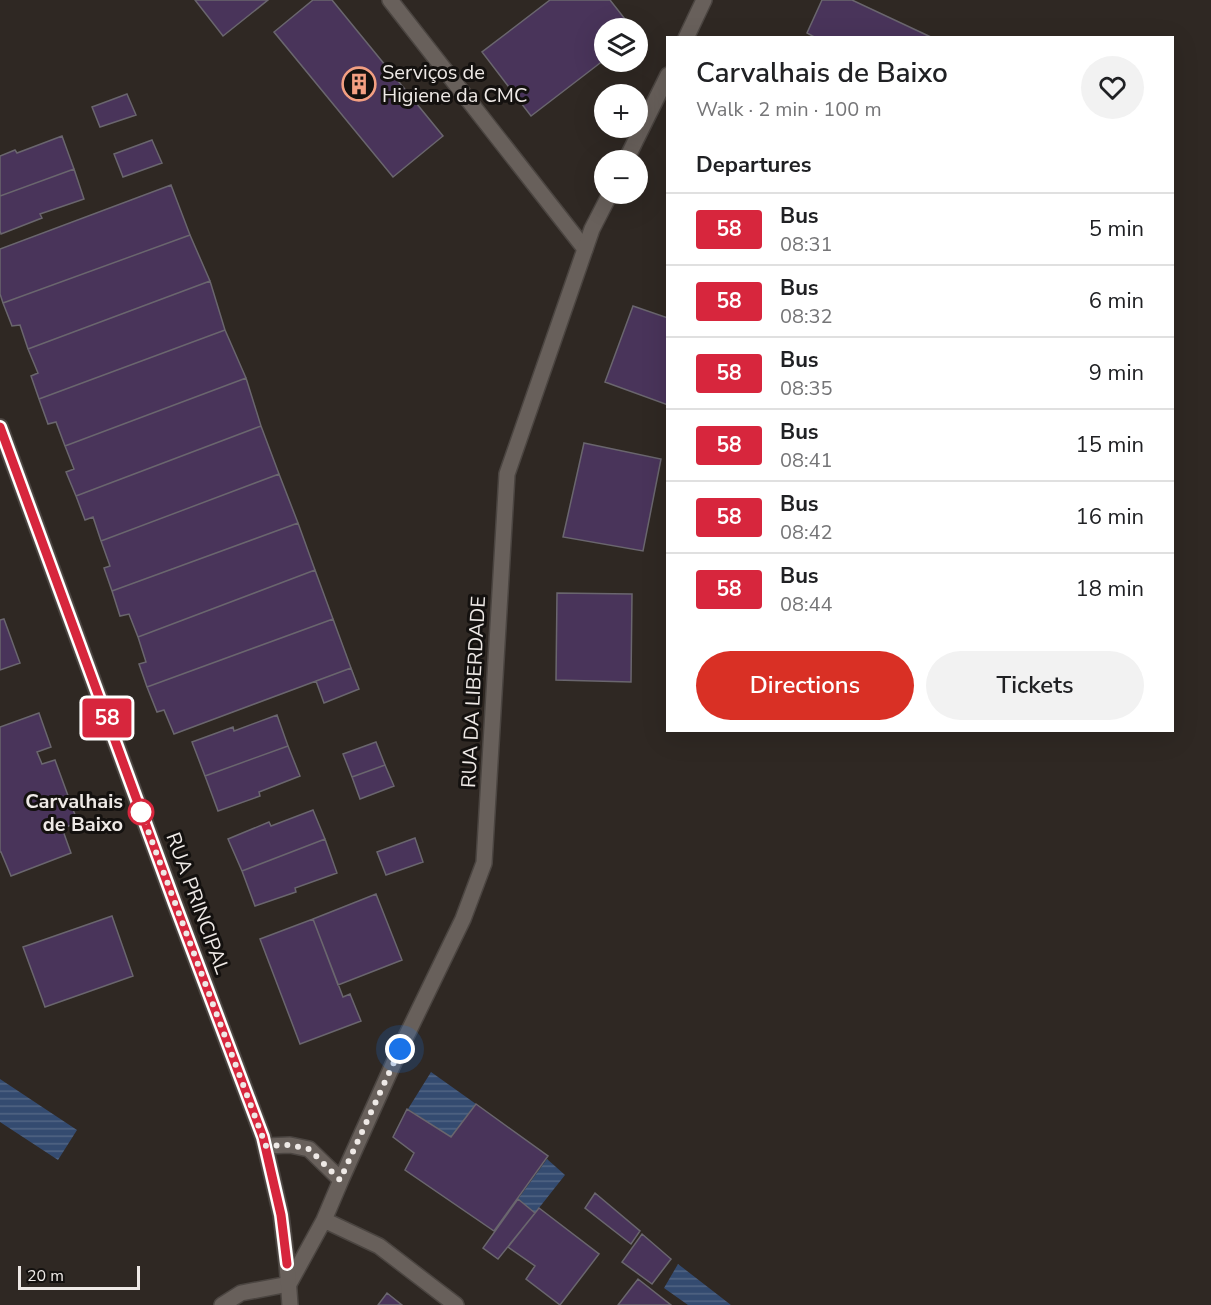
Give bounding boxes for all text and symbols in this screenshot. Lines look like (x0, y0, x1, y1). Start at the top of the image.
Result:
map controls (594, 18, 648, 204)
button: layers (594, 18, 648, 72)
text: Carvalhais de Baixo (696, 54, 948, 92)
button: heart (1081, 56, 1144, 119)
place label: Serviços de Higiene da CMC (382, 59, 527, 109)
building icon: Serviços de Higiene da CMC (341, 66, 377, 102)
button: + (594, 84, 648, 138)
text: Walk · 2 min · 100 m (696, 96, 882, 123)
button: − (594, 150, 648, 204)
text: Departures (696, 150, 811, 180)
text: Bus (780, 201, 819, 231)
text: 5 min (1089, 214, 1144, 244)
text: 58 (716, 215, 742, 243)
text: 08:31 (780, 231, 833, 258)
text: Bus (780, 273, 819, 303)
text: 6 min (1089, 286, 1144, 316)
text: 58 (716, 287, 742, 315)
text: 08:32 (780, 303, 833, 330)
text: Bus (780, 345, 819, 375)
text: 9 min (1089, 358, 1144, 388)
text: 58 (716, 359, 742, 387)
text: 08:35 (780, 375, 833, 402)
text: Bus (780, 417, 819, 447)
text: 15 min (1076, 430, 1144, 460)
text: 58 (716, 431, 742, 459)
text: 08:41 (780, 447, 833, 474)
text: Bus (780, 489, 819, 519)
text: 16 min (1076, 502, 1144, 532)
text: 58 (716, 503, 742, 531)
text: 08:42 (780, 519, 833, 546)
text: Bus (780, 561, 819, 591)
text: 18 min (1076, 574, 1144, 604)
text: 58 (716, 575, 742, 603)
text: 08:44 (780, 591, 833, 618)
street label: RUA DA LIBERDADE (455, 595, 492, 789)
button: Directions (696, 651, 914, 720)
button: Tickets (926, 651, 1144, 720)
line badge: 58 (80, 698, 134, 738)
text: 58 (94, 704, 120, 732)
place label: Carvalhais de Baixo (25, 788, 123, 838)
marker: Carvalhais de Baixo (128, 799, 154, 825)
street label: RUA PRINCIPAL (159, 829, 236, 978)
your location (385, 1034, 415, 1064)
scale bar (18, 1263, 140, 1290)
text: 20 m (27, 1265, 64, 1287)

